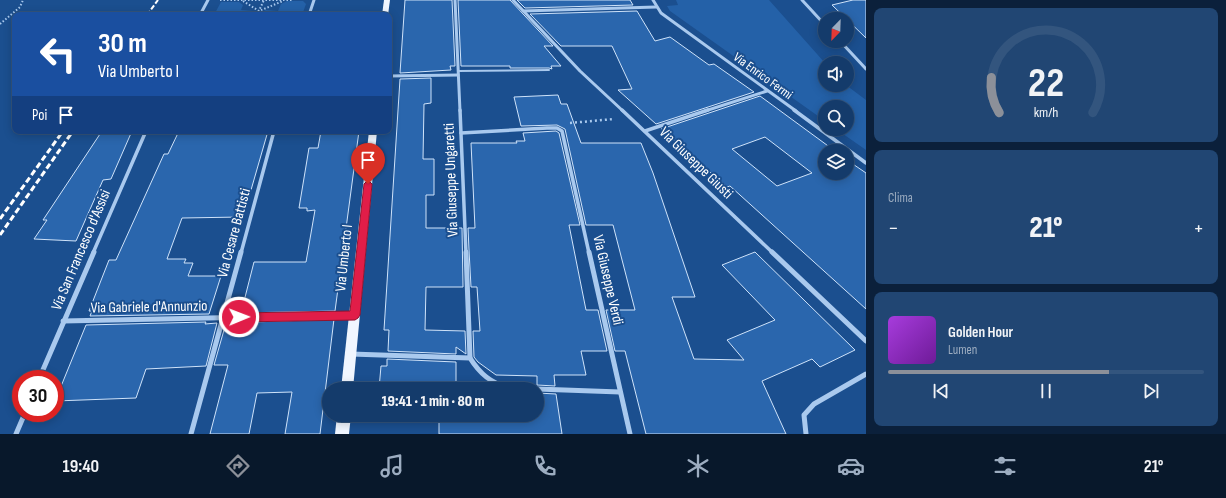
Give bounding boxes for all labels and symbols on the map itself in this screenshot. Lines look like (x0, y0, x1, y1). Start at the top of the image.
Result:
north arrow (818, 12, 854, 48)
street label: Via Enrico Fermi (730, 49, 796, 103)
street label: Via Giuseppe Ungaretti (440, 123, 462, 237)
street label: Via Giuseppe Giusti (655, 123, 737, 203)
pin (351, 143, 385, 184)
street label: Via Cesare Battisti (213, 186, 255, 280)
street label: Via San Francesco d'Assisi (47, 187, 115, 313)
street label: Via Umberto I (331, 223, 357, 293)
street label: Via Giuseppe Verdi (588, 233, 628, 327)
street label: Via Gabriele d'Annunzio (90, 296, 208, 318)
position arrow (218, 296, 260, 338)
speed limit sign: 30 (12, 370, 64, 422)

